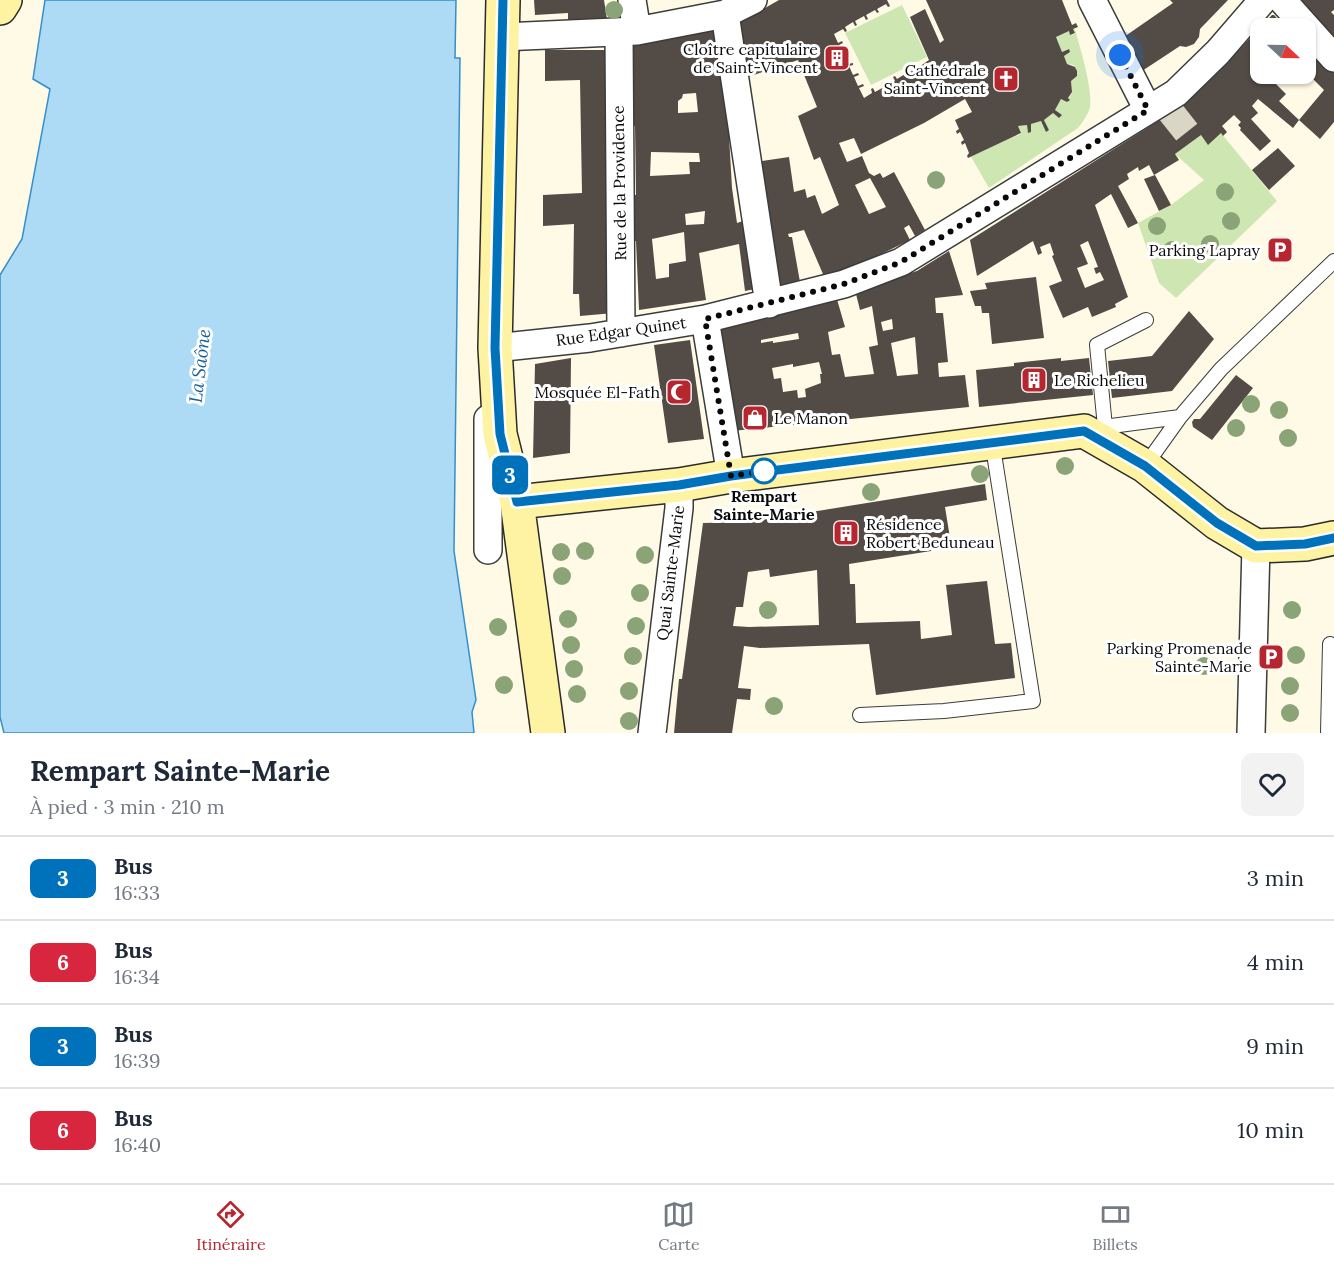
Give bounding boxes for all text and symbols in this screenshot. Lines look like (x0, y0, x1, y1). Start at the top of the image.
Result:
north arrow (1250, 18, 1316, 84)
map controls (1250, 18, 1316, 84)
place label: Cloître capitulaire de Saint-Vincent (683, 39, 819, 77)
your location (1105, 40, 1135, 70)
building icon: Cloître capitulaire de Saint-Vincent (822, 43, 852, 73)
place label: Cathédrale Saint-Vincent (884, 60, 987, 98)
church icon: Cathédrale Saint-Vincent (991, 64, 1021, 94)
street label: Rue de la Providence (608, 105, 630, 261)
parking icon: Parking Lapray (1265, 235, 1295, 265)
place label: Parking Lapray (1149, 240, 1261, 260)
street label: Rue Edgar Quinet (554, 312, 688, 350)
water label: La Saône (184, 328, 215, 404)
building icon: Le Richelieu (1019, 365, 1049, 395)
place label: Le Richelieu (1054, 370, 1145, 390)
mosque icon: Mosquée El-Fath (664, 377, 694, 407)
place label: Mosquée El-Fath (534, 382, 660, 402)
shop icon: Le Manon (740, 403, 770, 433)
place label: Le Manon (774, 408, 848, 428)
line badge: 3 (490, 456, 530, 494)
marker: Rempart Sainte-Marie (751, 458, 777, 484)
text: 3 (504, 462, 516, 489)
place label: Rempart Sainte-Marie (713, 486, 815, 524)
street label: Quai Sainte-Marie (652, 504, 688, 642)
place label: Résidence Robert Beduneau (866, 514, 995, 552)
building icon: Résidence Robert Beduneau (831, 518, 861, 548)
place label: Parking Promenade Sainte-Marie (1106, 638, 1252, 676)
parking icon: Parking Promenade Sainte-Marie (1256, 642, 1286, 672)
text: Rempart Sainte-Marie (30, 753, 330, 789)
button: heart (1241, 753, 1304, 816)
text: À pied · 3 min · 210 m (30, 794, 225, 819)
text: Bus (114, 852, 153, 880)
text: 3 min (1247, 864, 1304, 892)
text: 3 (57, 865, 69, 892)
text: 16:33 (114, 880, 160, 905)
text: Bus (114, 936, 153, 964)
text: 4 min (1247, 948, 1304, 976)
text: 6 (57, 949, 69, 976)
text: 16:34 (114, 964, 160, 989)
text: Bus (114, 1020, 153, 1048)
text: 9 min (1246, 1032, 1304, 1060)
text: 3 (57, 1033, 69, 1060)
text: 16:39 (114, 1048, 161, 1073)
text: Bus (114, 1104, 153, 1132)
text: 10 min (1237, 1116, 1304, 1144)
text: 6 (57, 1117, 69, 1144)
text: 16:40 (114, 1132, 161, 1157)
tab: Itinéraire (196, 1198, 266, 1254)
tab: Carte (658, 1198, 700, 1254)
tab: Billets (1092, 1198, 1138, 1254)

